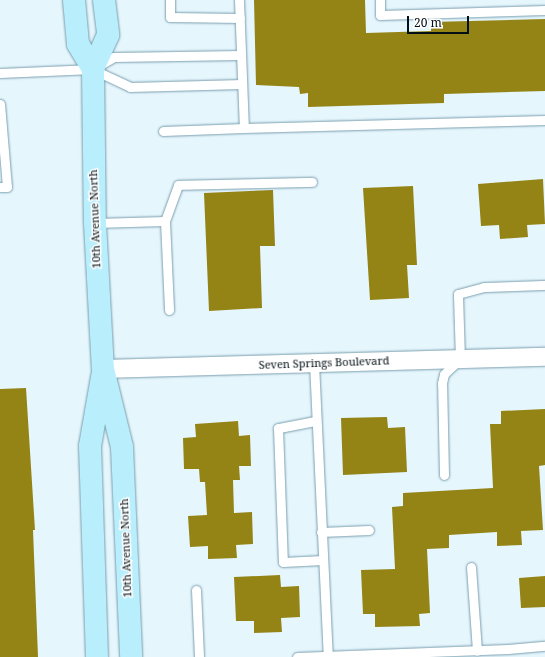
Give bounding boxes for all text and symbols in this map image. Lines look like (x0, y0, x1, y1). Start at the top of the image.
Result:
scale bar (409, 8, 471, 34)
text: 20 m (414, 14, 442, 31)
street label: 10th Avenue North (87, 169, 103, 269)
street label: Seven Springs Boulevard (258, 354, 390, 372)
street label: 10th Avenue North (118, 498, 134, 598)

